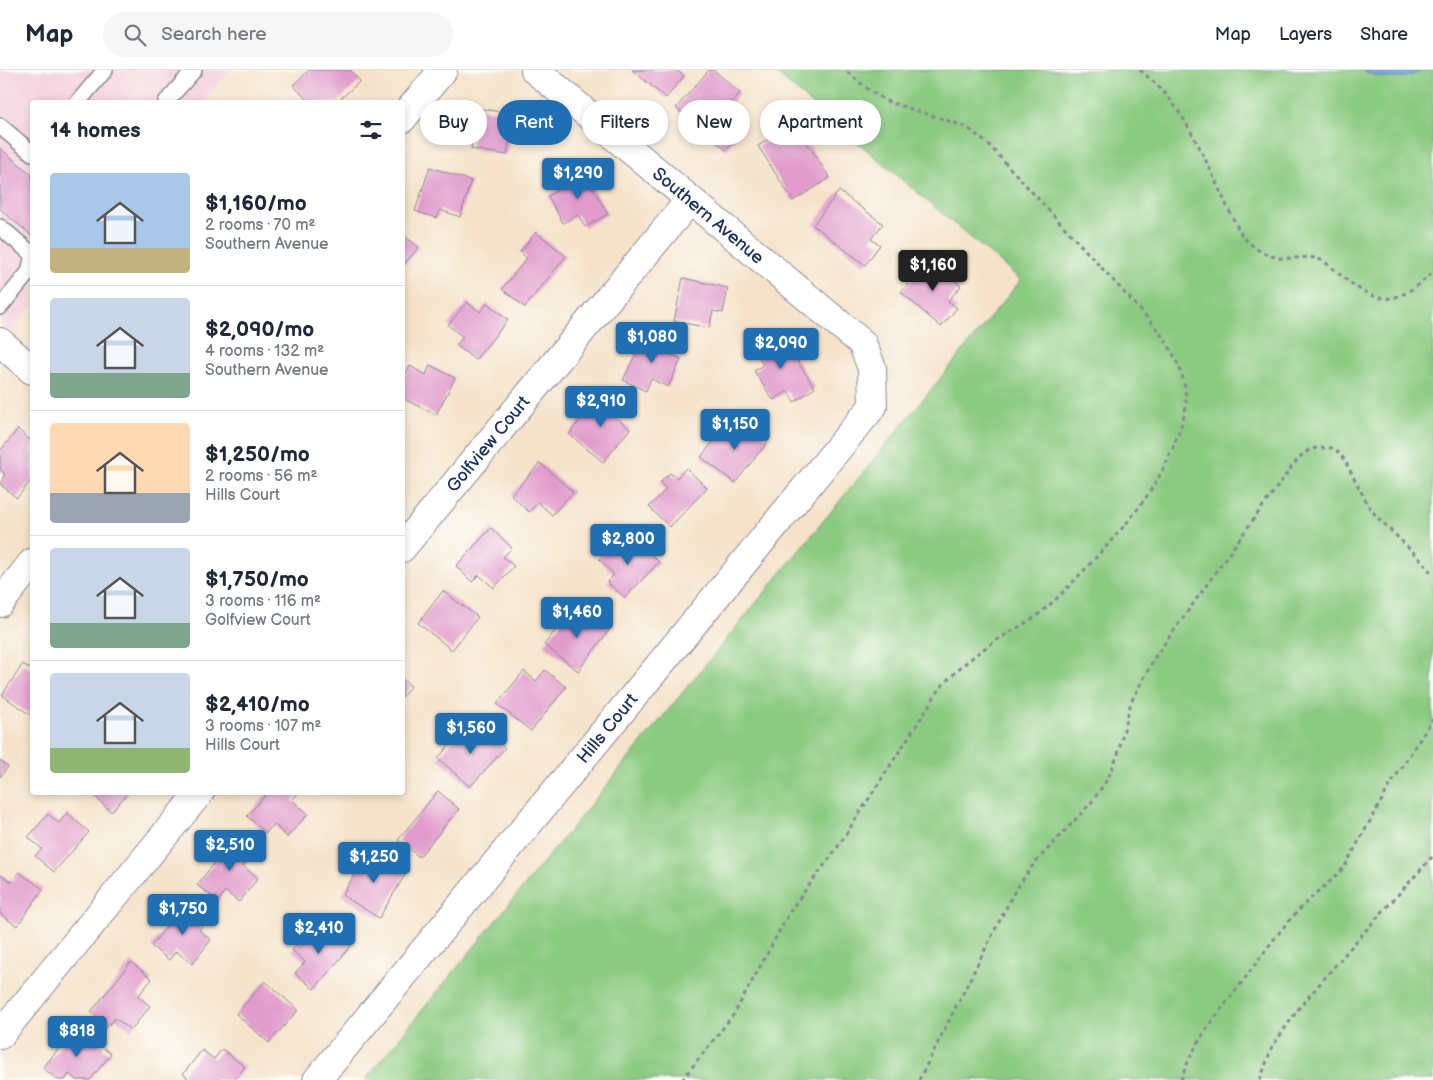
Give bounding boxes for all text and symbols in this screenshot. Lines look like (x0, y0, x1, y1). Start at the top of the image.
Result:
search box (103, 12, 453, 57)
text: Map (25, 20, 73, 49)
icon: search (121, 21, 149, 49)
text: Search here (161, 23, 267, 46)
text: Map (1215, 24, 1251, 45)
text: Layers (1279, 24, 1332, 45)
text: Share (1360, 24, 1408, 45)
chip: Buy (420, 100, 487, 145)
chip: Rent (497, 100, 572, 145)
chip: Filters (582, 100, 668, 145)
chip: New (678, 100, 750, 145)
chip: Apartment (760, 100, 881, 145)
icon: filters (357, 116, 385, 144)
text: 14 homes (50, 118, 141, 143)
pin: $1,290 (537, 158, 619, 200)
street label: Southern Avenue (648, 163, 768, 269)
text: $1,290 (553, 164, 603, 183)
text: $1,160/mo (205, 191, 307, 216)
icon: home (90, 193, 150, 253)
text: 2 rooms · 70 m² (205, 216, 315, 235)
text: Southern Avenue (205, 235, 329, 254)
pin: $1,160 (892, 250, 974, 292)
text: $1,160 (909, 256, 957, 275)
text: $2,090/mo (205, 317, 314, 342)
icon: home (90, 318, 150, 378)
pin: $1,080 (611, 322, 693, 364)
text: $1,080 (627, 328, 677, 347)
pin: $2,090 (740, 328, 822, 370)
text: $2,090 (755, 334, 808, 353)
text: 4 rooms · 132 m² (205, 342, 324, 361)
text: Southern Avenue (205, 361, 329, 380)
pin: $2,910 (560, 386, 642, 428)
street label: Golfview Court (442, 391, 534, 496)
text: $2,910 (576, 392, 626, 411)
pin: $1,150 (694, 408, 776, 451)
text: $1,150 (712, 415, 758, 434)
text: $1,250/mo (205, 442, 310, 467)
icon: home (90, 443, 150, 503)
text: 2 rooms · 56 m² (205, 467, 317, 486)
text: Hills Court (205, 486, 280, 505)
pin: $2,800 (587, 524, 669, 566)
text: $2,800 (601, 530, 655, 549)
text: $1,750/mo (205, 567, 309, 592)
icon: home (90, 568, 150, 628)
text: 3 rooms · 116 m² (205, 592, 321, 611)
pin: $1,460 (536, 596, 618, 639)
text: $1,460 (552, 603, 602, 622)
text: Golfview Court (205, 611, 311, 630)
street label: Hills Court (572, 689, 642, 767)
text: $2,410/mo (205, 692, 310, 717)
icon: home (90, 693, 150, 753)
pin: $1,560 (430, 712, 512, 755)
text: 3 rooms · 107 m² (205, 717, 321, 736)
text: $1,560 (446, 719, 496, 738)
text: Hills Court (205, 736, 280, 755)
pin: $2,510 (189, 830, 271, 872)
text: $2,510 (205, 836, 255, 855)
pin: $1,250 (333, 842, 415, 884)
text: $1,250 (349, 848, 399, 867)
pin: $1,750 (142, 894, 224, 936)
text: $1,750 (159, 900, 207, 919)
pin: $2,410 (278, 912, 360, 955)
text: $2,410 (294, 919, 344, 938)
pin: $818 (47, 1016, 107, 1058)
text: $818 (59, 1022, 95, 1041)

